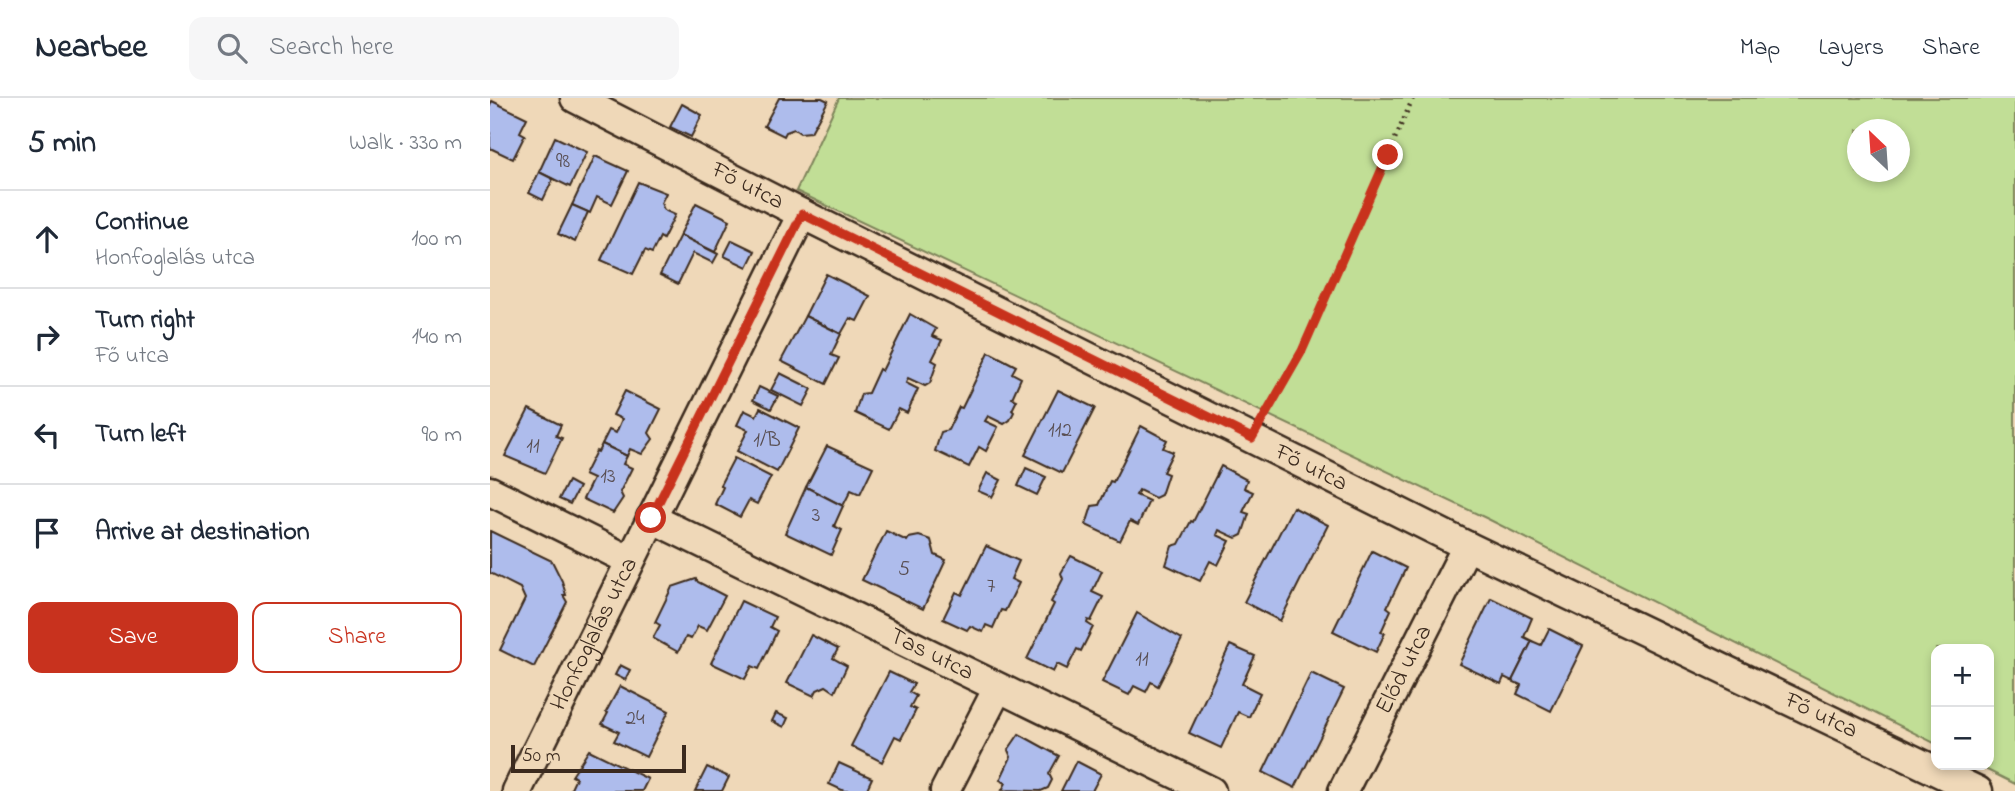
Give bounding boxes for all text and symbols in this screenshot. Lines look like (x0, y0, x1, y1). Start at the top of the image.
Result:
search box (189, 17, 679, 80)
text: Nearbee (35, 24, 147, 72)
icon: search (213, 29, 251, 67)
text: Search here (269, 29, 394, 67)
text: Map (1740, 31, 1780, 66)
text: Layers (1818, 31, 1884, 66)
text: Share (1922, 31, 1980, 66)
north arrow (1847, 119, 1910, 182)
text: 5 min (28, 122, 96, 166)
text: Walk · 330 m (349, 127, 462, 160)
route end (1372, 139, 1403, 170)
house number: 98 (556, 147, 570, 177)
street label: Fő utca (705, 153, 790, 219)
text: Continue (95, 204, 188, 242)
icon: ahead (28, 220, 66, 258)
text: 100 m (411, 223, 462, 256)
text: Honfoglalás utca (95, 242, 255, 275)
text: Turn right (95, 302, 195, 340)
icon: right (28, 318, 66, 356)
text: 140 m (412, 321, 462, 354)
text: Fő utca (95, 340, 169, 373)
icon: left (28, 416, 66, 454)
text: Turn left (95, 416, 186, 454)
house number: 112 (1048, 416, 1072, 446)
text: 90 m (422, 419, 462, 452)
house number: 1/B (753, 426, 781, 456)
house number: 11 (526, 432, 540, 462)
street label: Fő utca (1268, 435, 1354, 501)
house number: 13 (600, 462, 616, 492)
house number: 3 (812, 501, 820, 531)
route start (635, 502, 666, 533)
icon: arrive (28, 514, 66, 552)
text: Arrive at destination (95, 514, 310, 552)
street label: Honfoglalás utca (542, 551, 647, 717)
house number: 5 (898, 555, 910, 585)
house number: 7 (987, 572, 996, 602)
button: Save (28, 602, 238, 673)
button: Share (252, 602, 462, 673)
street label: Tas utca (883, 619, 980, 690)
street label: Előd utca (1367, 619, 1442, 720)
map controls (1931, 644, 1994, 770)
button: + (1931, 644, 1994, 707)
house number: 11 (1135, 645, 1149, 675)
street label: Fő utca (1778, 683, 1864, 748)
house number: 24 (625, 704, 645, 734)
button: − (1931, 707, 1994, 770)
scale bar (511, 742, 686, 774)
text: 50 m (522, 743, 561, 770)

